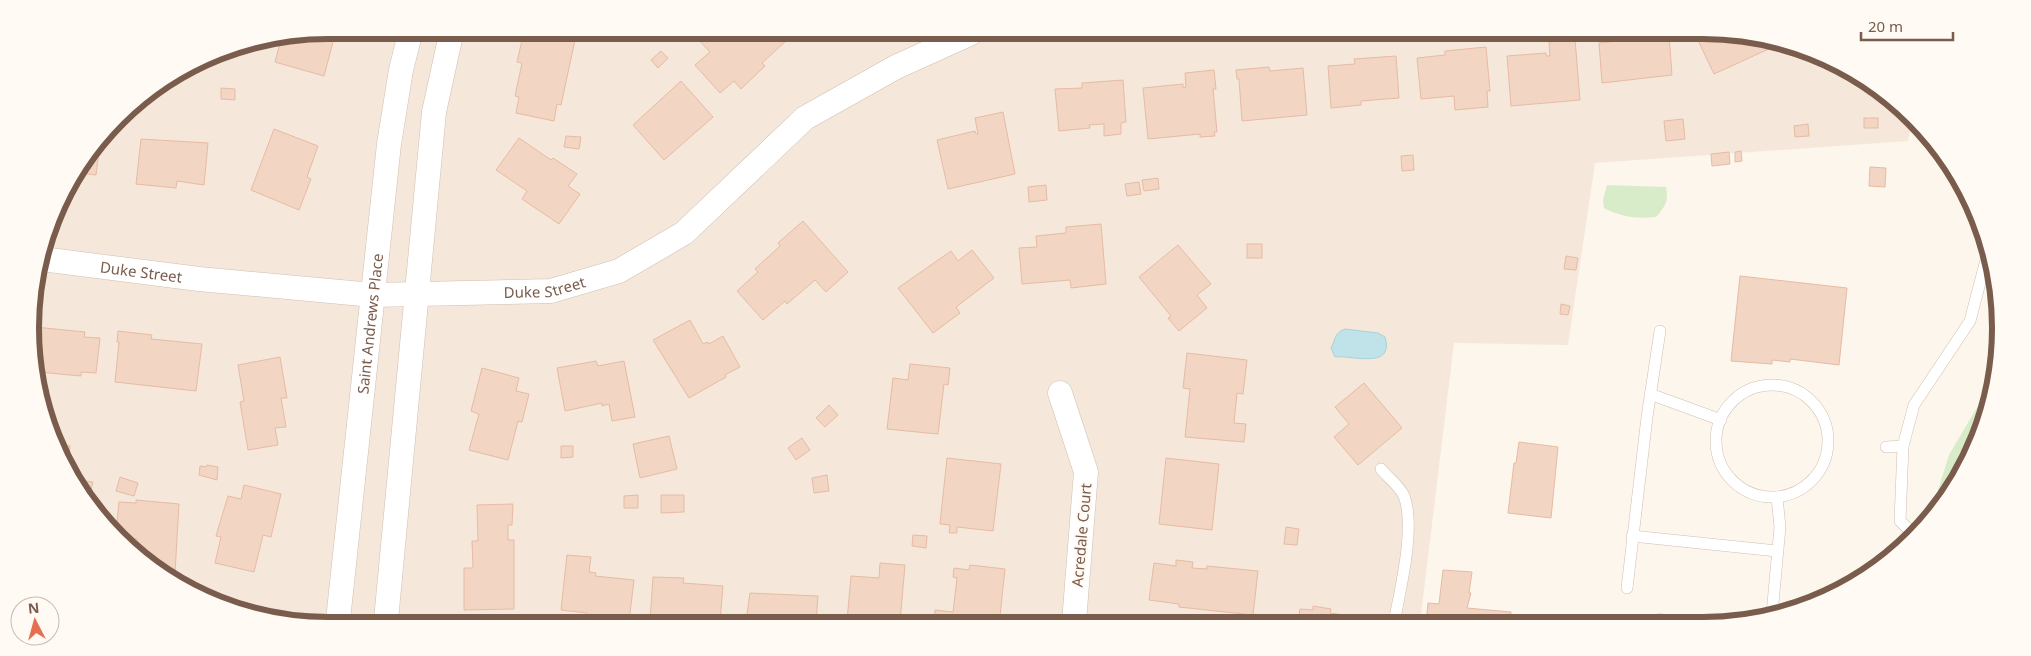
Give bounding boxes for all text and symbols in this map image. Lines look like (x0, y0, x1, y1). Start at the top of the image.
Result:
scale bar (1861, 10, 1954, 42)
text: 20 m (1868, 16, 1903, 36)
street label: Saint Andrews Place (352, 252, 387, 395)
street label: Duke Street (99, 257, 184, 287)
street label: Duke Street (503, 271, 588, 302)
street label: Acredale Court (1066, 482, 1096, 588)
north arrow (10, 596, 60, 646)
text: N (27, 598, 40, 618)

